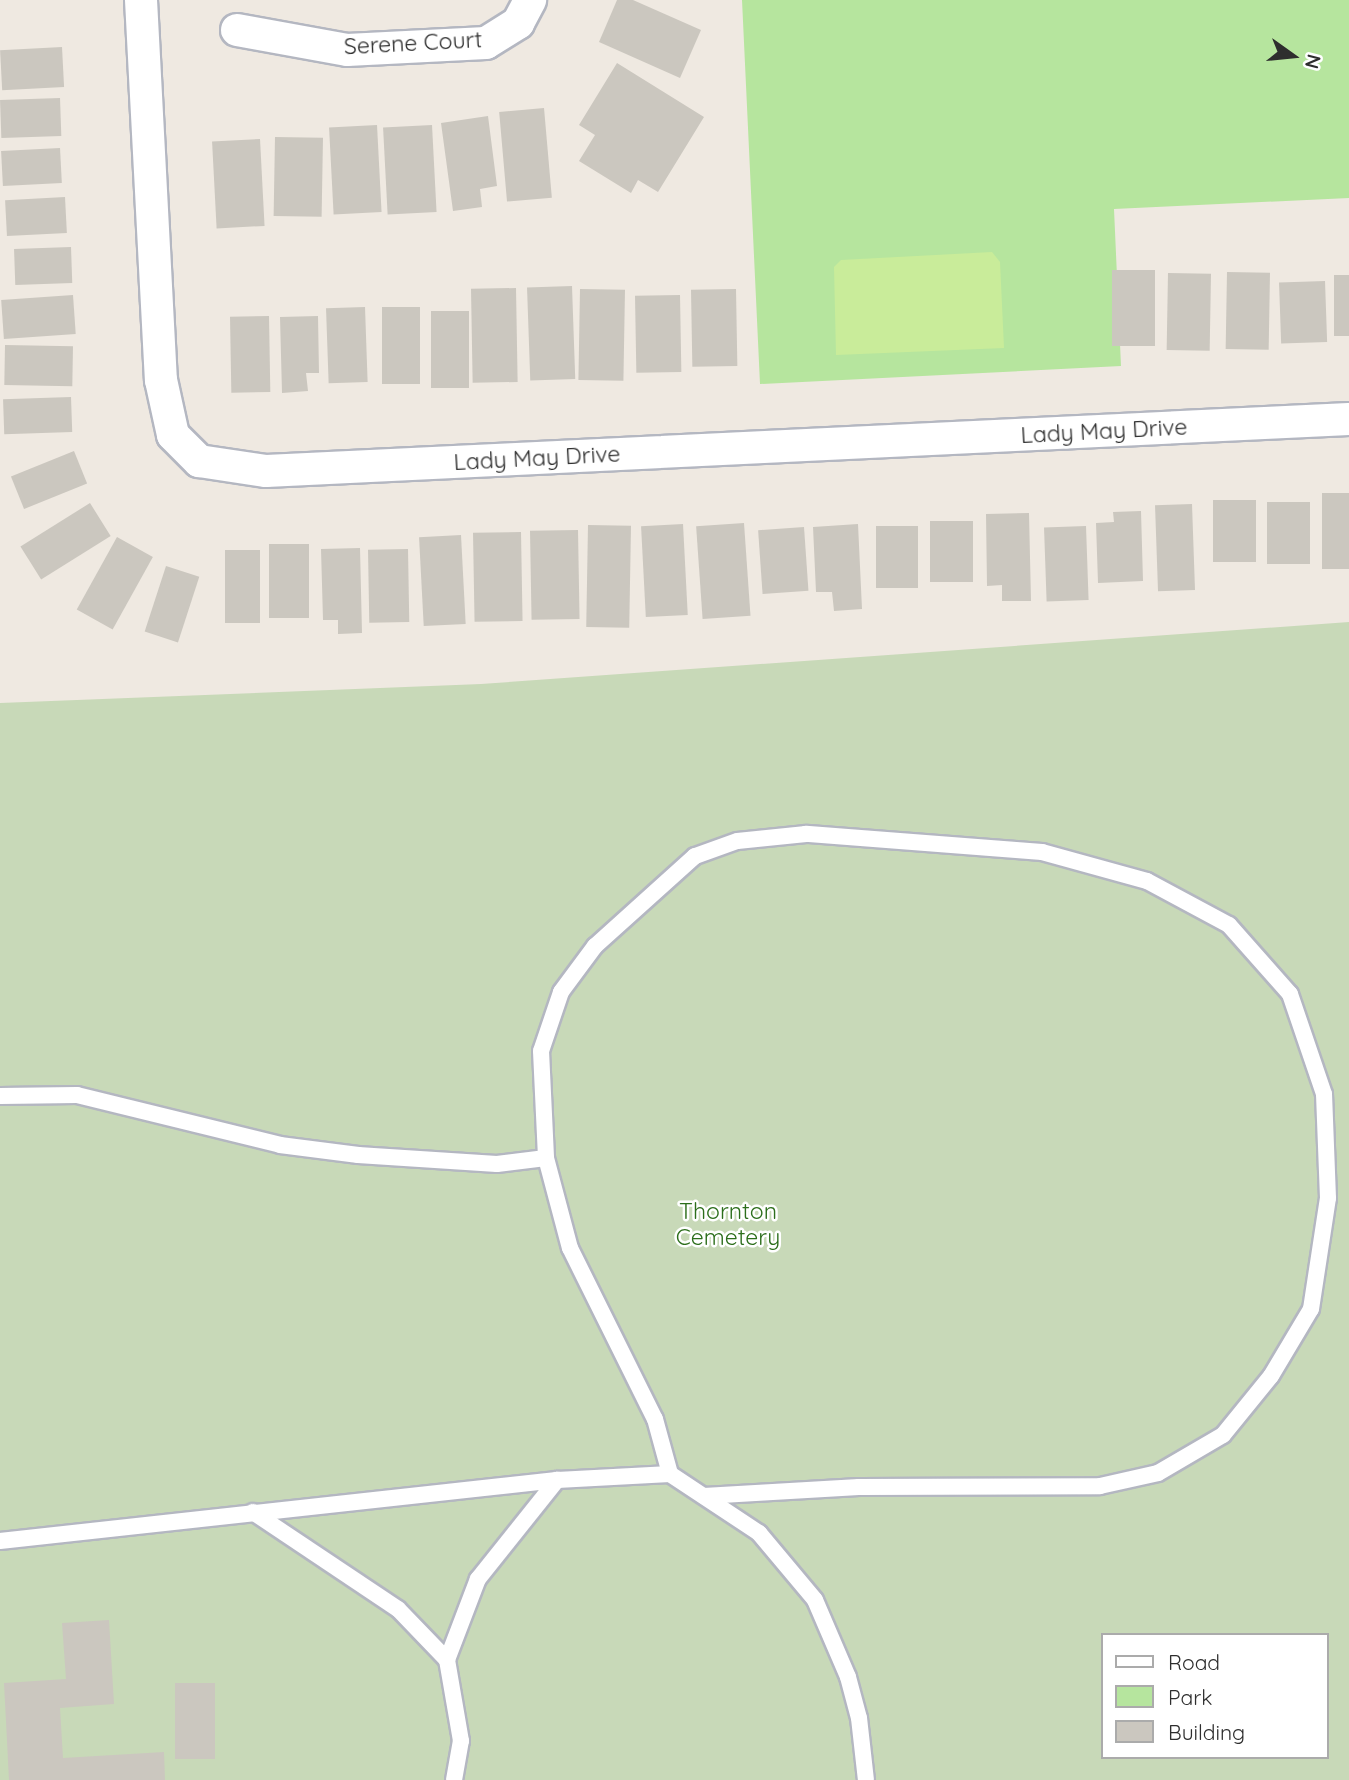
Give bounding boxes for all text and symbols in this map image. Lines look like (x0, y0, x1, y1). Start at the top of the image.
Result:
north arrow (1258, 21, 1328, 91)
street label: Serene Court (343, 26, 483, 60)
text: N (1300, 52, 1327, 71)
street label: Lady May Drive (1020, 413, 1188, 449)
street label: Lady May Drive (453, 440, 621, 476)
park label: Thornton Cemetery (676, 1197, 780, 1251)
legend (1100, 1633, 1328, 1759)
text: Road (1168, 1649, 1220, 1675)
text: Park (1168, 1684, 1212, 1710)
text: Building (1168, 1719, 1245, 1745)

